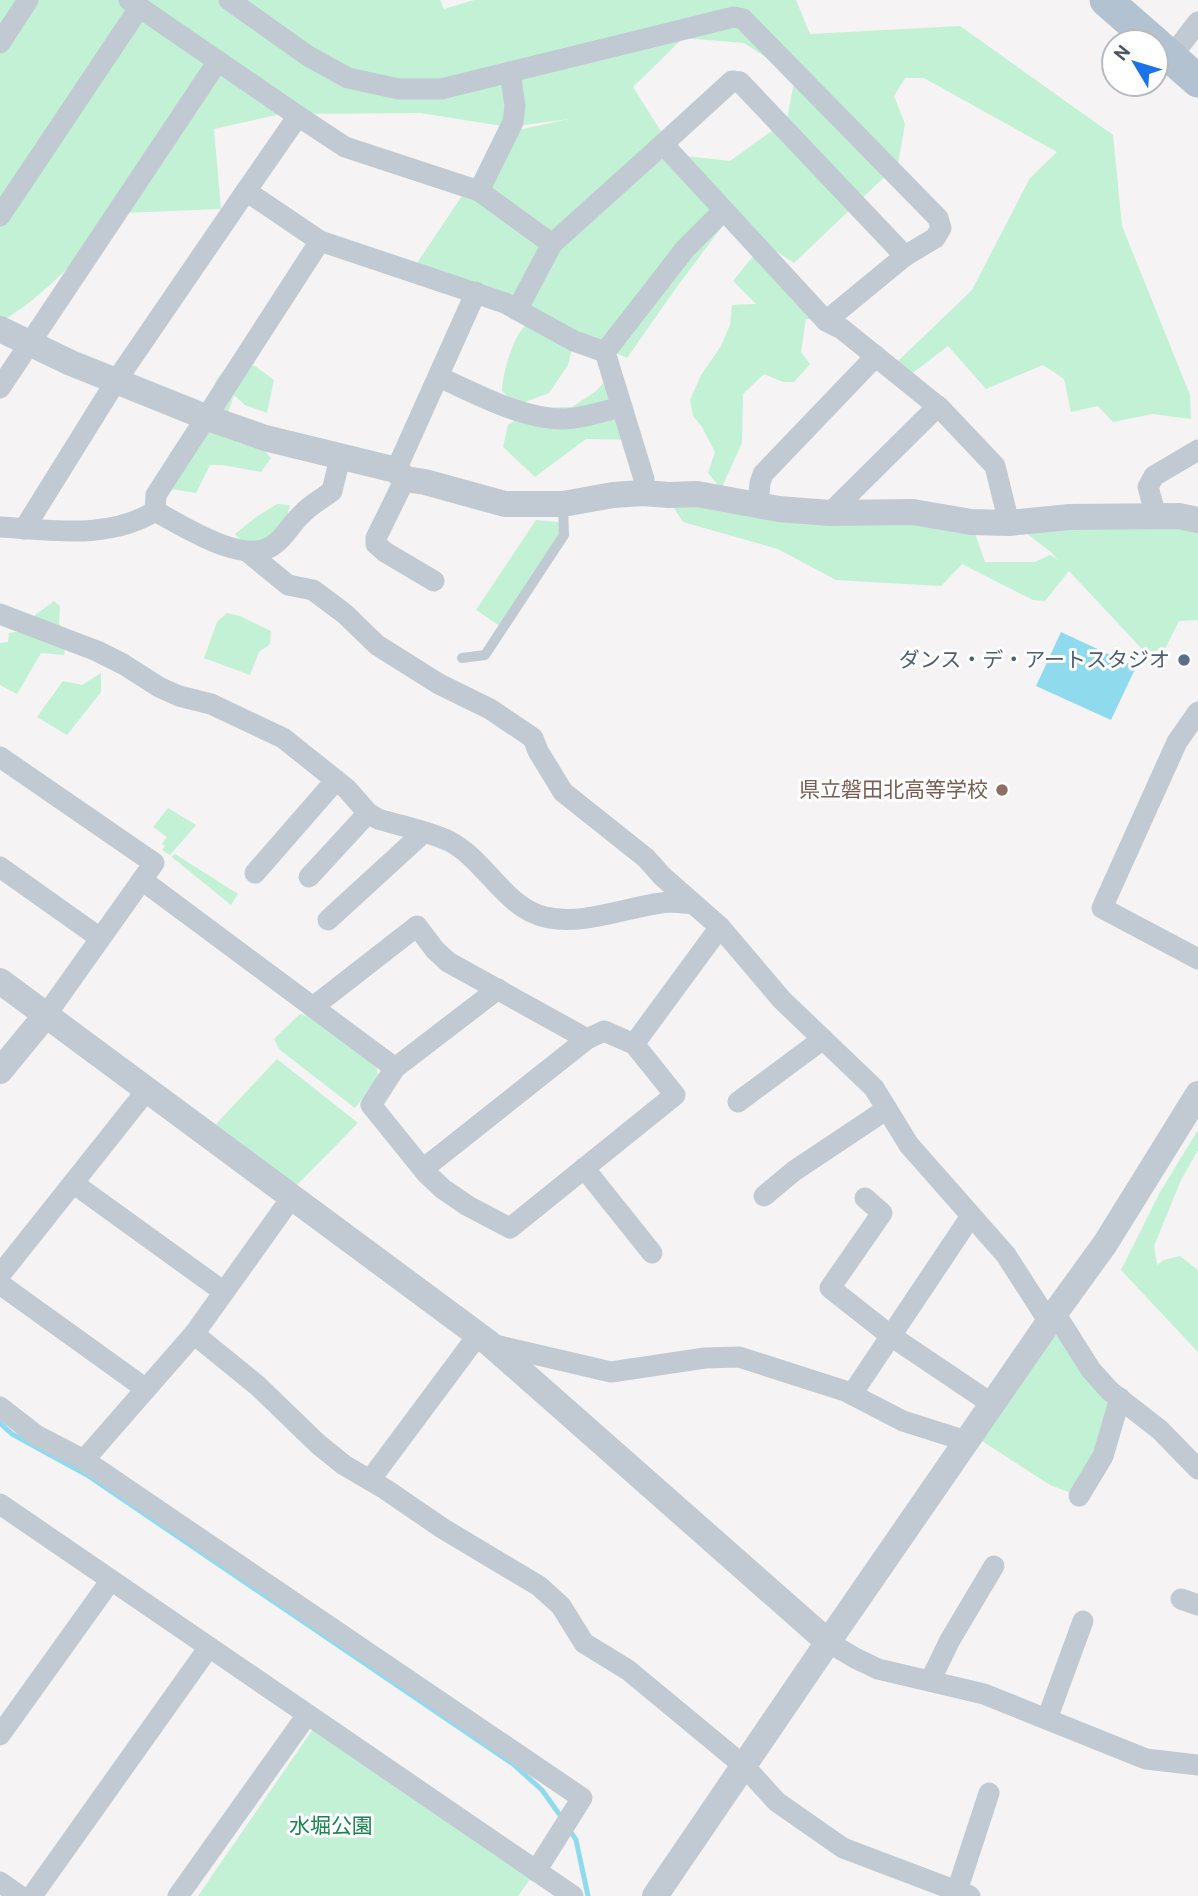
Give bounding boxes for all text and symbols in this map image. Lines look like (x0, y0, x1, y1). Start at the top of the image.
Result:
north arrow (1100, 28, 1170, 98)
text: N (1110, 41, 1137, 67)
place label: ダンス・デ・アートスタジオ (899, 648, 1170, 675)
marker: ダンス・デ・アートスタジオ (1176, 652, 1192, 668)
place label: 県立磐田北高等学校 (799, 778, 988, 805)
marker: 県立磐田北高等学校 (994, 782, 1010, 798)
park label: 水堀公園 (289, 1814, 373, 1841)

